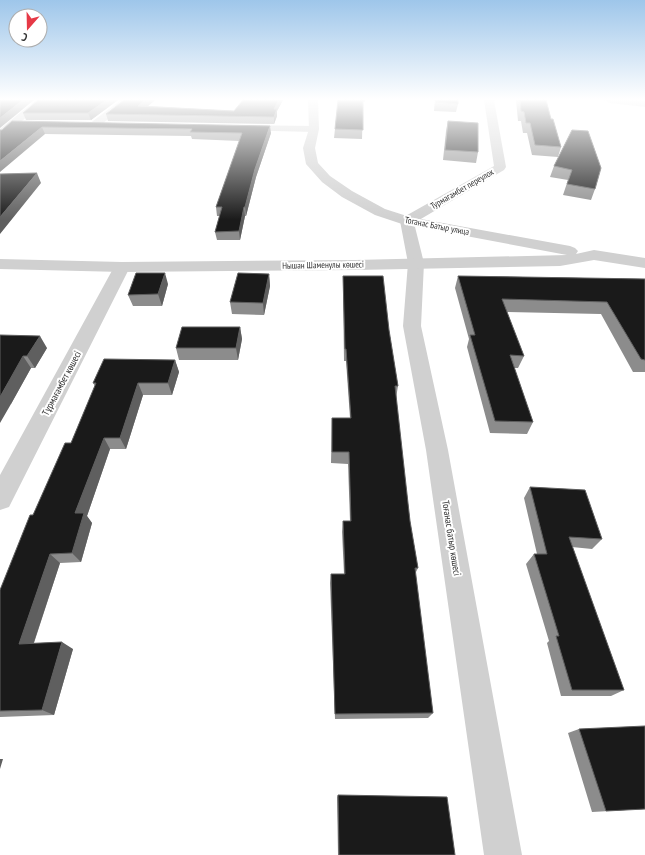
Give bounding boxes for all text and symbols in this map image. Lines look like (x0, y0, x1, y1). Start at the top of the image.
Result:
north arrow (8, 8, 48, 48)
text: С (20, 30, 29, 45)
street label: Турмагамбет переулок (428, 166, 496, 211)
street label: Тоганас Батыр улица (404, 214, 471, 237)
street label: Нышан Шаменулы көшесі (282, 258, 364, 271)
street label: Тұрмағамбет көшесі (39, 349, 84, 418)
street label: Тоғанас батыр көшесі (439, 500, 464, 577)

